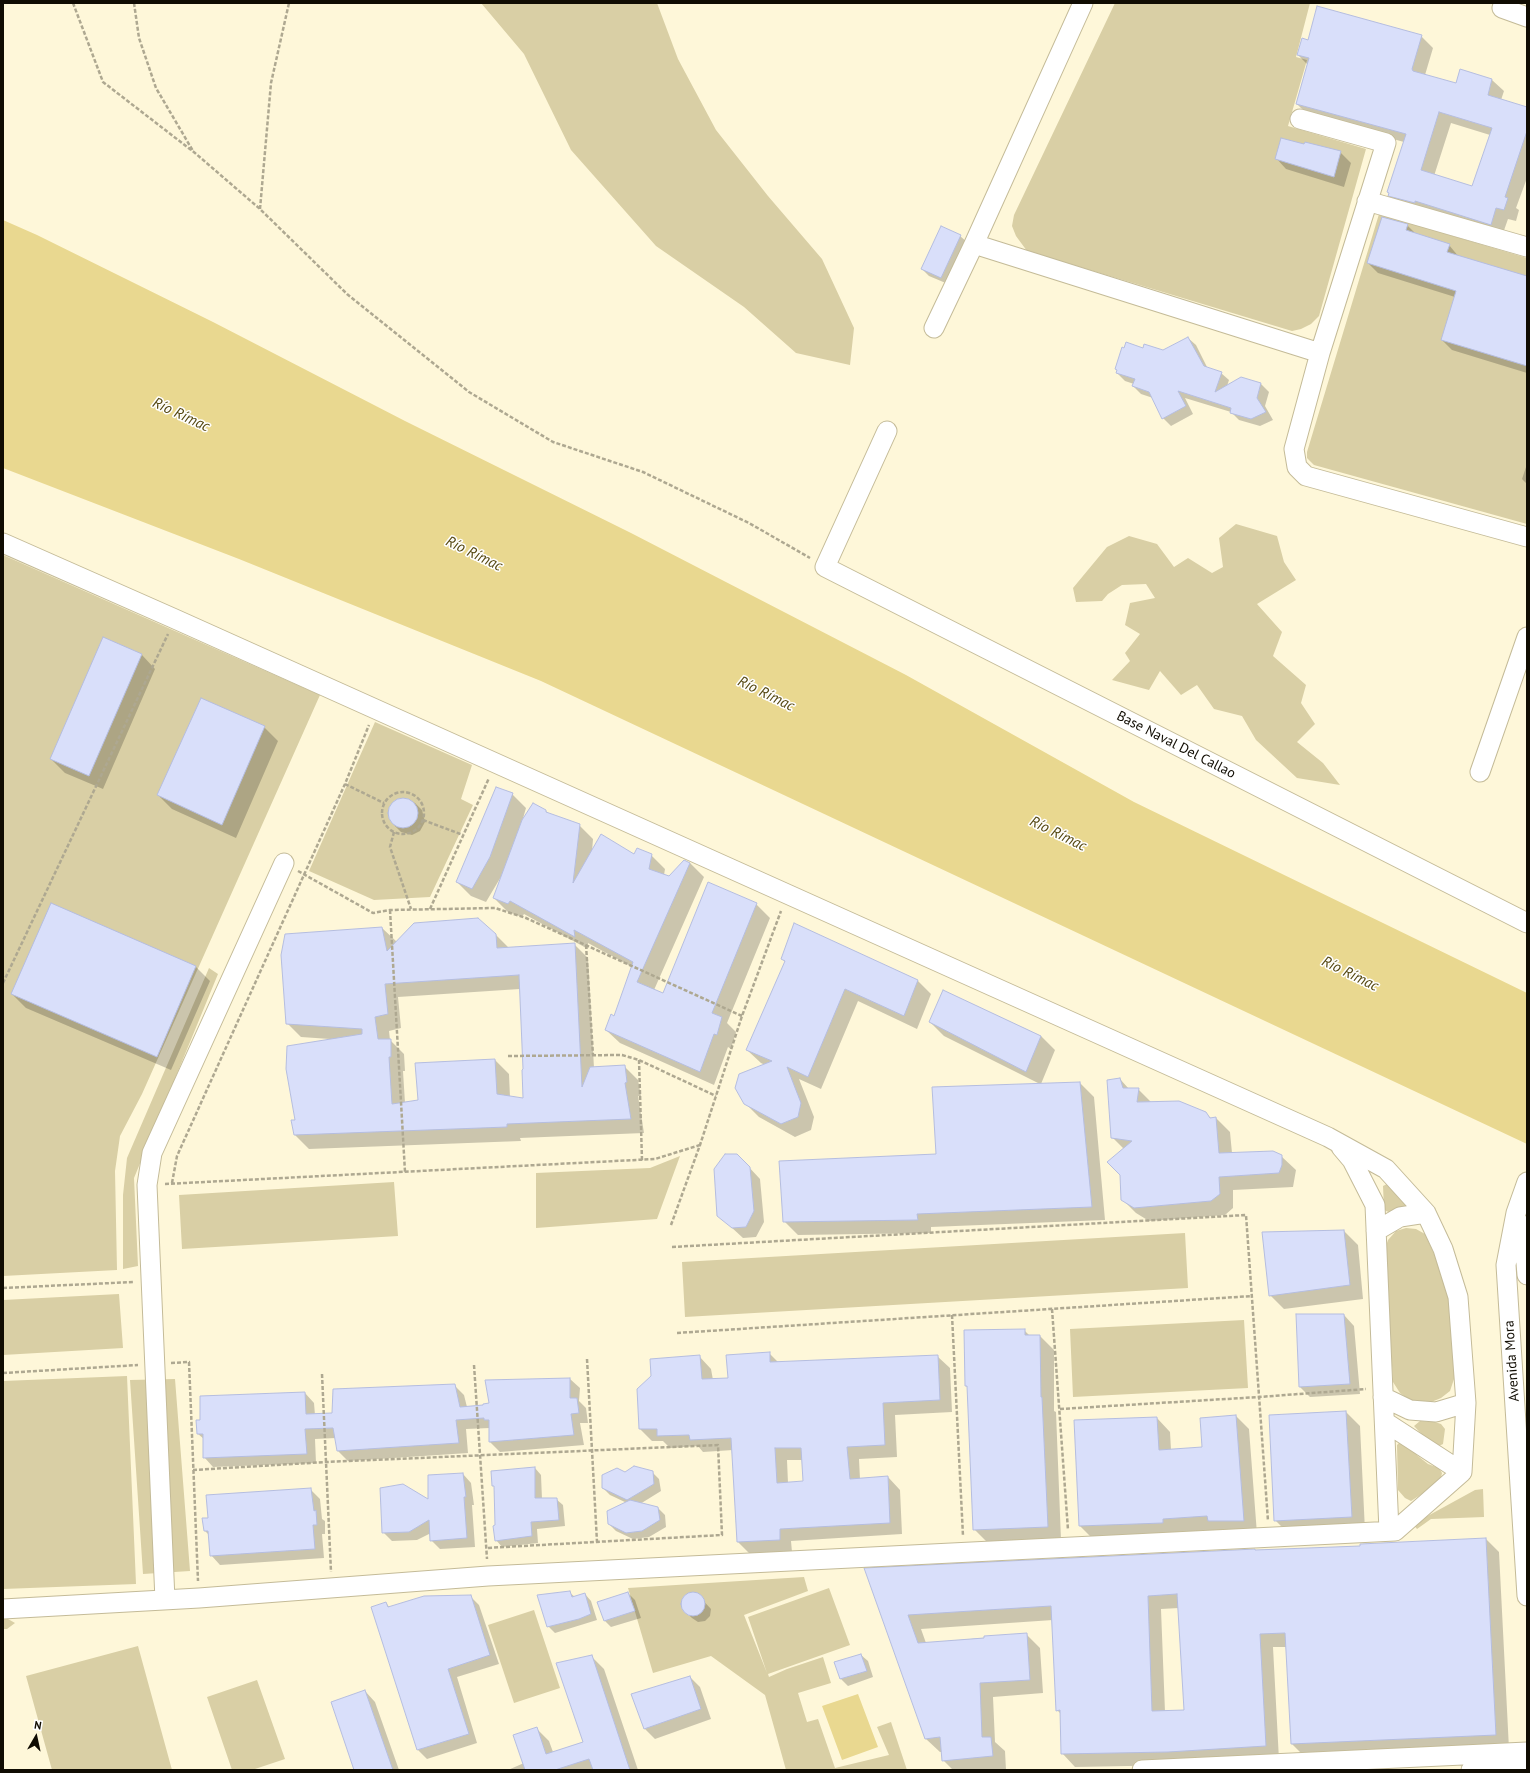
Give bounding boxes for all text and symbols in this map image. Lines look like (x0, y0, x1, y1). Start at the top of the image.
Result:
water label: Río Rímac (150, 394, 212, 436)
water label: Río Rímac (443, 533, 505, 575)
water label: Río Rímac (735, 673, 797, 715)
street label: Base Naval Del Callao (1114, 708, 1238, 782)
water label: Río Rímac (1027, 813, 1089, 855)
water label: Río Rímac (1319, 953, 1381, 995)
street label: Avenida Mora (1501, 1320, 1523, 1402)
north arrow (16, 1717, 56, 1757)
text: N (33, 1718, 43, 1733)

